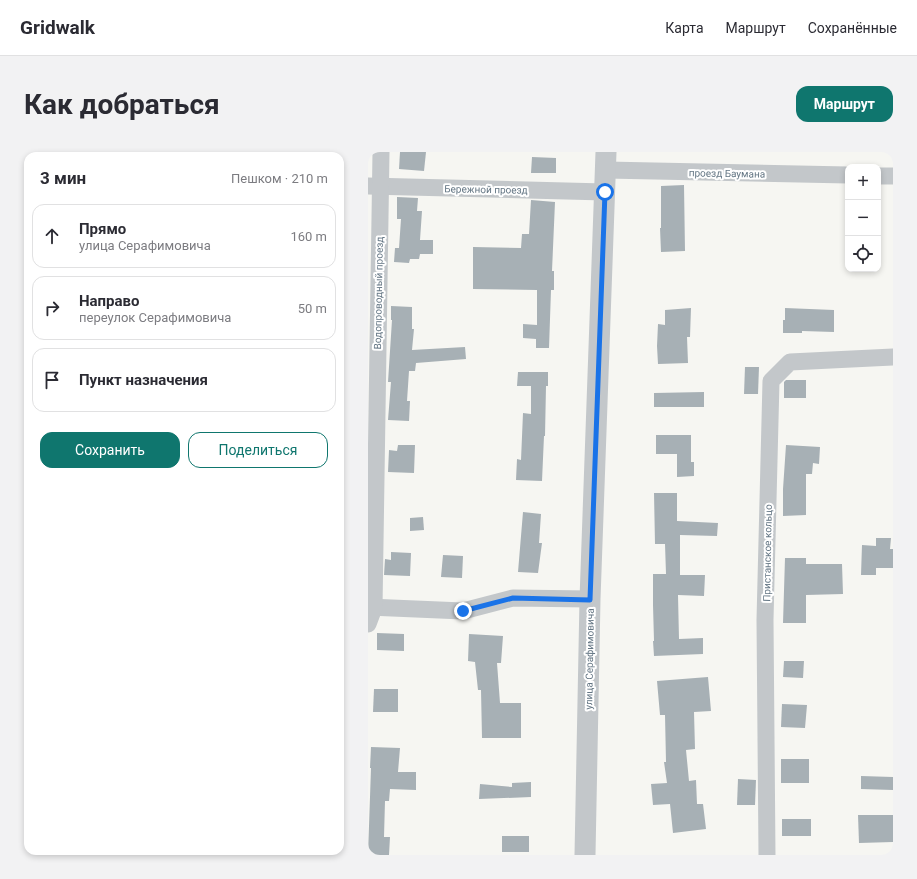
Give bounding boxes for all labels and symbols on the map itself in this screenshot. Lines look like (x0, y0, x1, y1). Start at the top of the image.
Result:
street label: проезд Баумана (689, 167, 765, 180)
street label: Бережной проезд (444, 183, 528, 196)
route start (596, 183, 614, 201)
street label: Водопроводный проезд (372, 237, 385, 350)
street label: Пристанское кольцо (761, 504, 774, 602)
route end (454, 602, 472, 620)
street label: улица Серафимовича (583, 608, 596, 710)

